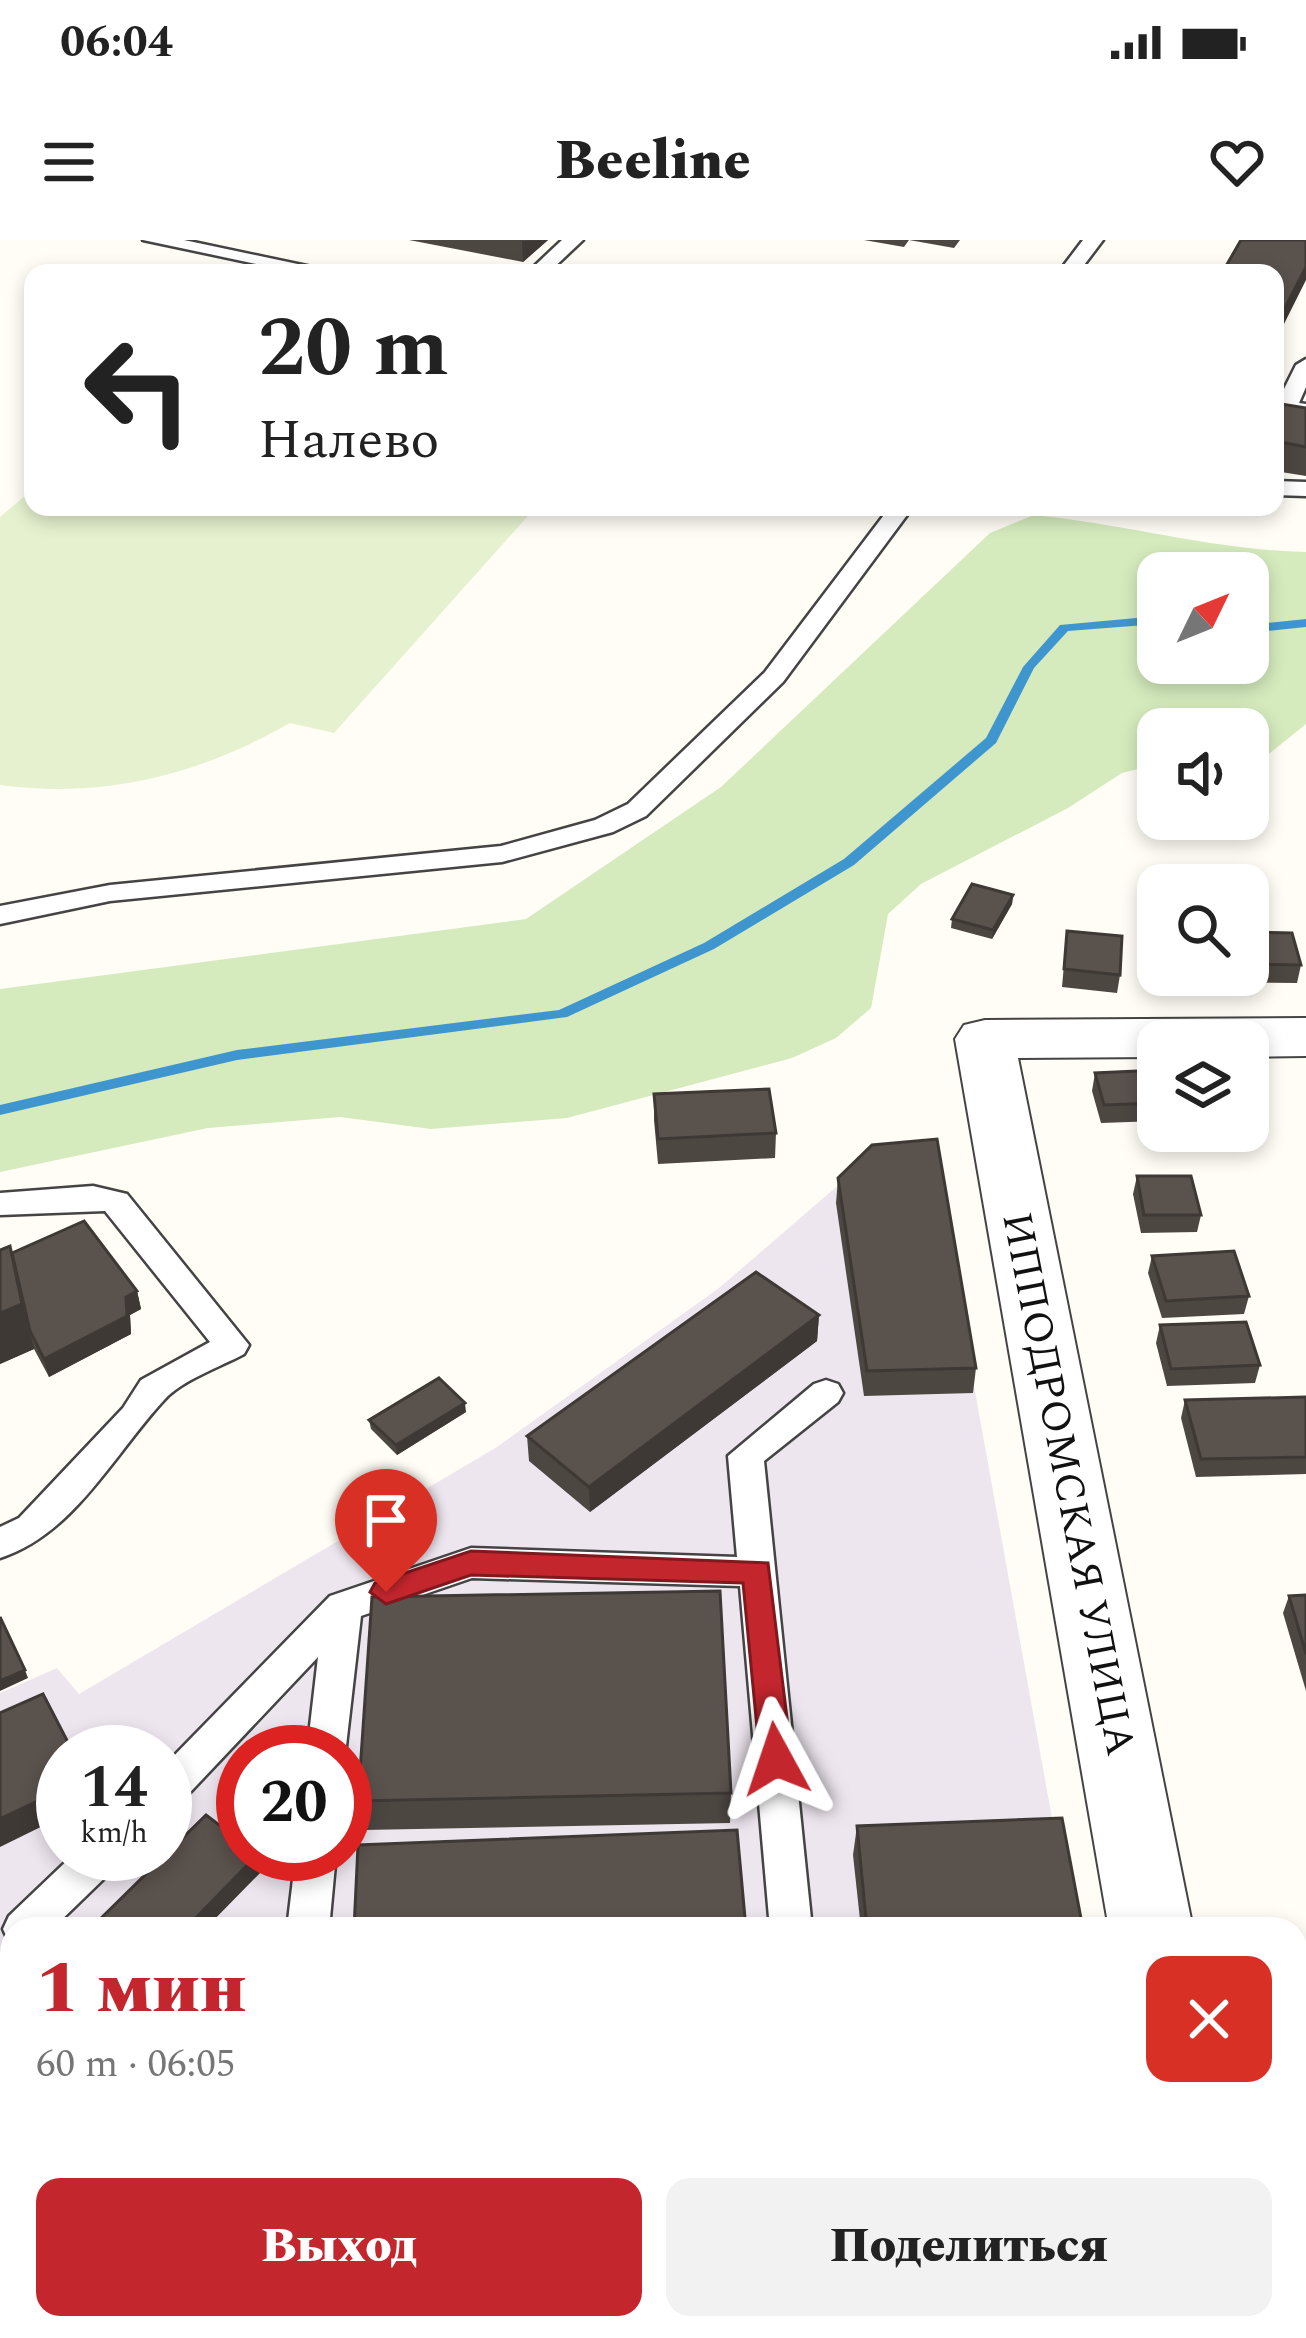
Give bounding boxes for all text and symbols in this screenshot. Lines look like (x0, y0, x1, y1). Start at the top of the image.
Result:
text: 06:04 (60, 8, 173, 77)
text: Beeline (555, 121, 751, 203)
icon: menu (36, 129, 102, 195)
icon: heart (1204, 129, 1270, 195)
text: 20 m (258, 285, 449, 413)
icon: left (60, 312, 216, 468)
text: Налево (258, 400, 439, 482)
north arrow (1137, 552, 1269, 684)
map controls (1137, 552, 1269, 1152)
button: sound (1137, 708, 1269, 840)
button: search (1137, 864, 1269, 996)
button: layers (1137, 1020, 1269, 1152)
street label: ИППОДРОМСКАЯ УЛИЦА (984, 1207, 1152, 1761)
pin (335, 1469, 437, 1592)
icon: arrive (353, 1487, 419, 1553)
position arrow (713, 1696, 839, 1822)
speed limit sign: 20 (216, 1725, 372, 1881)
text: 14 (80, 1742, 148, 1834)
text: km/h (80, 1810, 148, 1856)
text: 1 мин (36, 1935, 247, 2044)
button: close (1146, 1956, 1272, 2082)
text: 60 m · 06:05 (36, 2035, 235, 2094)
button: Выход (36, 2178, 642, 2316)
button: Поделиться (666, 2178, 1272, 2316)

